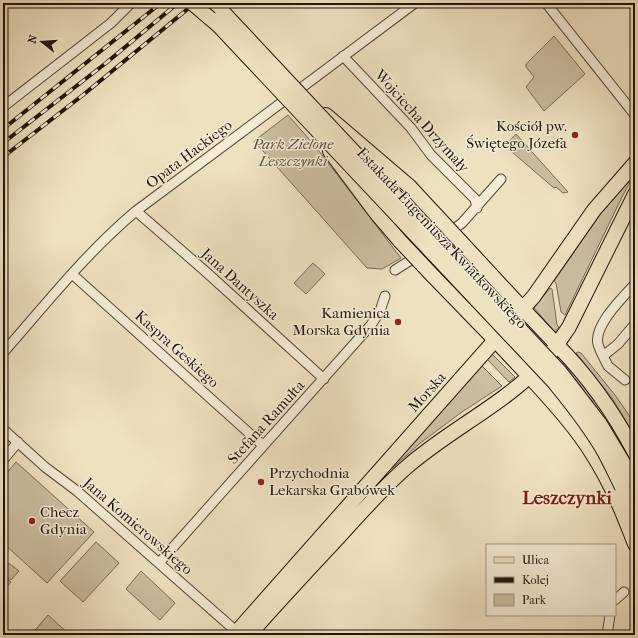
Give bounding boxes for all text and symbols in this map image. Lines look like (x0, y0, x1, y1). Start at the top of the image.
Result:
north arrow (22, 22, 62, 62)
text: N (25, 33, 41, 45)
street label: Wojciecha Drzymały (370, 65, 474, 177)
street label: Opata Hackiego (142, 116, 236, 192)
place label: Kościół pw. Świętego Józefa (466, 117, 568, 152)
marker: Kościół pw. Świętego Józefa (570, 130, 580, 140)
park label: Park Zielone Leszczynki (252, 135, 334, 170)
street label: Estakada Eugeniusza Kwiatkowskiego (353, 144, 531, 333)
street label: Jana Dantyszka (197, 244, 283, 324)
place label: Kamienica Morska Gdynia (293, 304, 391, 339)
street label: Kaspra Geskiego (131, 307, 223, 392)
marker: Kamienica Morska Gdynia (393, 317, 403, 327)
street label: Morska (404, 368, 450, 416)
street label: Stefana Ramułta (224, 376, 309, 468)
place label: Przychodnia Lekarska Grabówek (269, 464, 395, 499)
street label: Jana Komierowskiego (79, 473, 197, 579)
marker: Przychodnia Lekarska Grabówek (256, 477, 266, 487)
district label: Leszczynki (522, 487, 612, 509)
place label: Checz Gdynia (40, 503, 88, 538)
marker: Checz Gdynia (27, 516, 37, 526)
legend (486, 544, 616, 616)
text: Ulica (522, 553, 549, 567)
text: Kolej (522, 573, 549, 587)
text: Park (522, 593, 547, 607)

